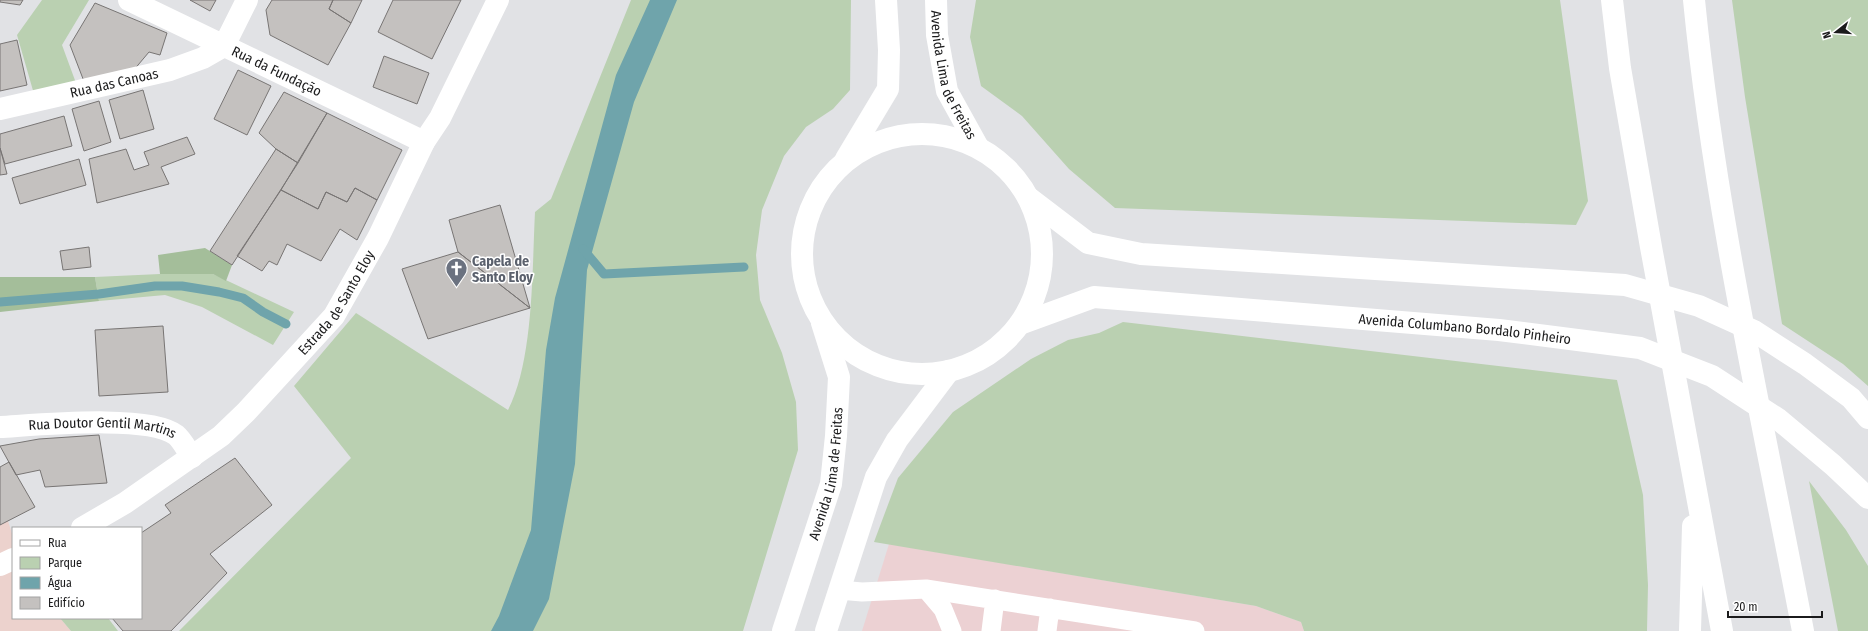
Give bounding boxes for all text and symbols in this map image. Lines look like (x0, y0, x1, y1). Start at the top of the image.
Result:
street label: Avenida Lima de Freitas (928, 10, 980, 142)
north arrow (1816, 12, 1856, 52)
text: N (1820, 30, 1834, 40)
street label: Rua da Fundação (229, 42, 324, 100)
street label: Rua das Canoas (68, 64, 160, 101)
street label: Estrada de Santo Eloy (294, 247, 378, 358)
place label: Capela de Santo Eloy (472, 253, 533, 286)
church icon: Capela de Santo Eloy (444, 256, 470, 289)
street label: Avenida Columbano Bordalo Pinheiro (1358, 310, 1572, 348)
street label: Avenida Lima de Freitas (805, 407, 846, 542)
street label: Rua Doutor Gentil Martins (28, 414, 180, 442)
legend (12, 527, 142, 619)
text: Rua (48, 536, 67, 550)
text: Parque (48, 556, 82, 570)
text: Água (48, 575, 72, 590)
scale bar (1728, 593, 1822, 619)
text: Edifício (48, 596, 85, 610)
text: 20 m (1734, 600, 1758, 614)

